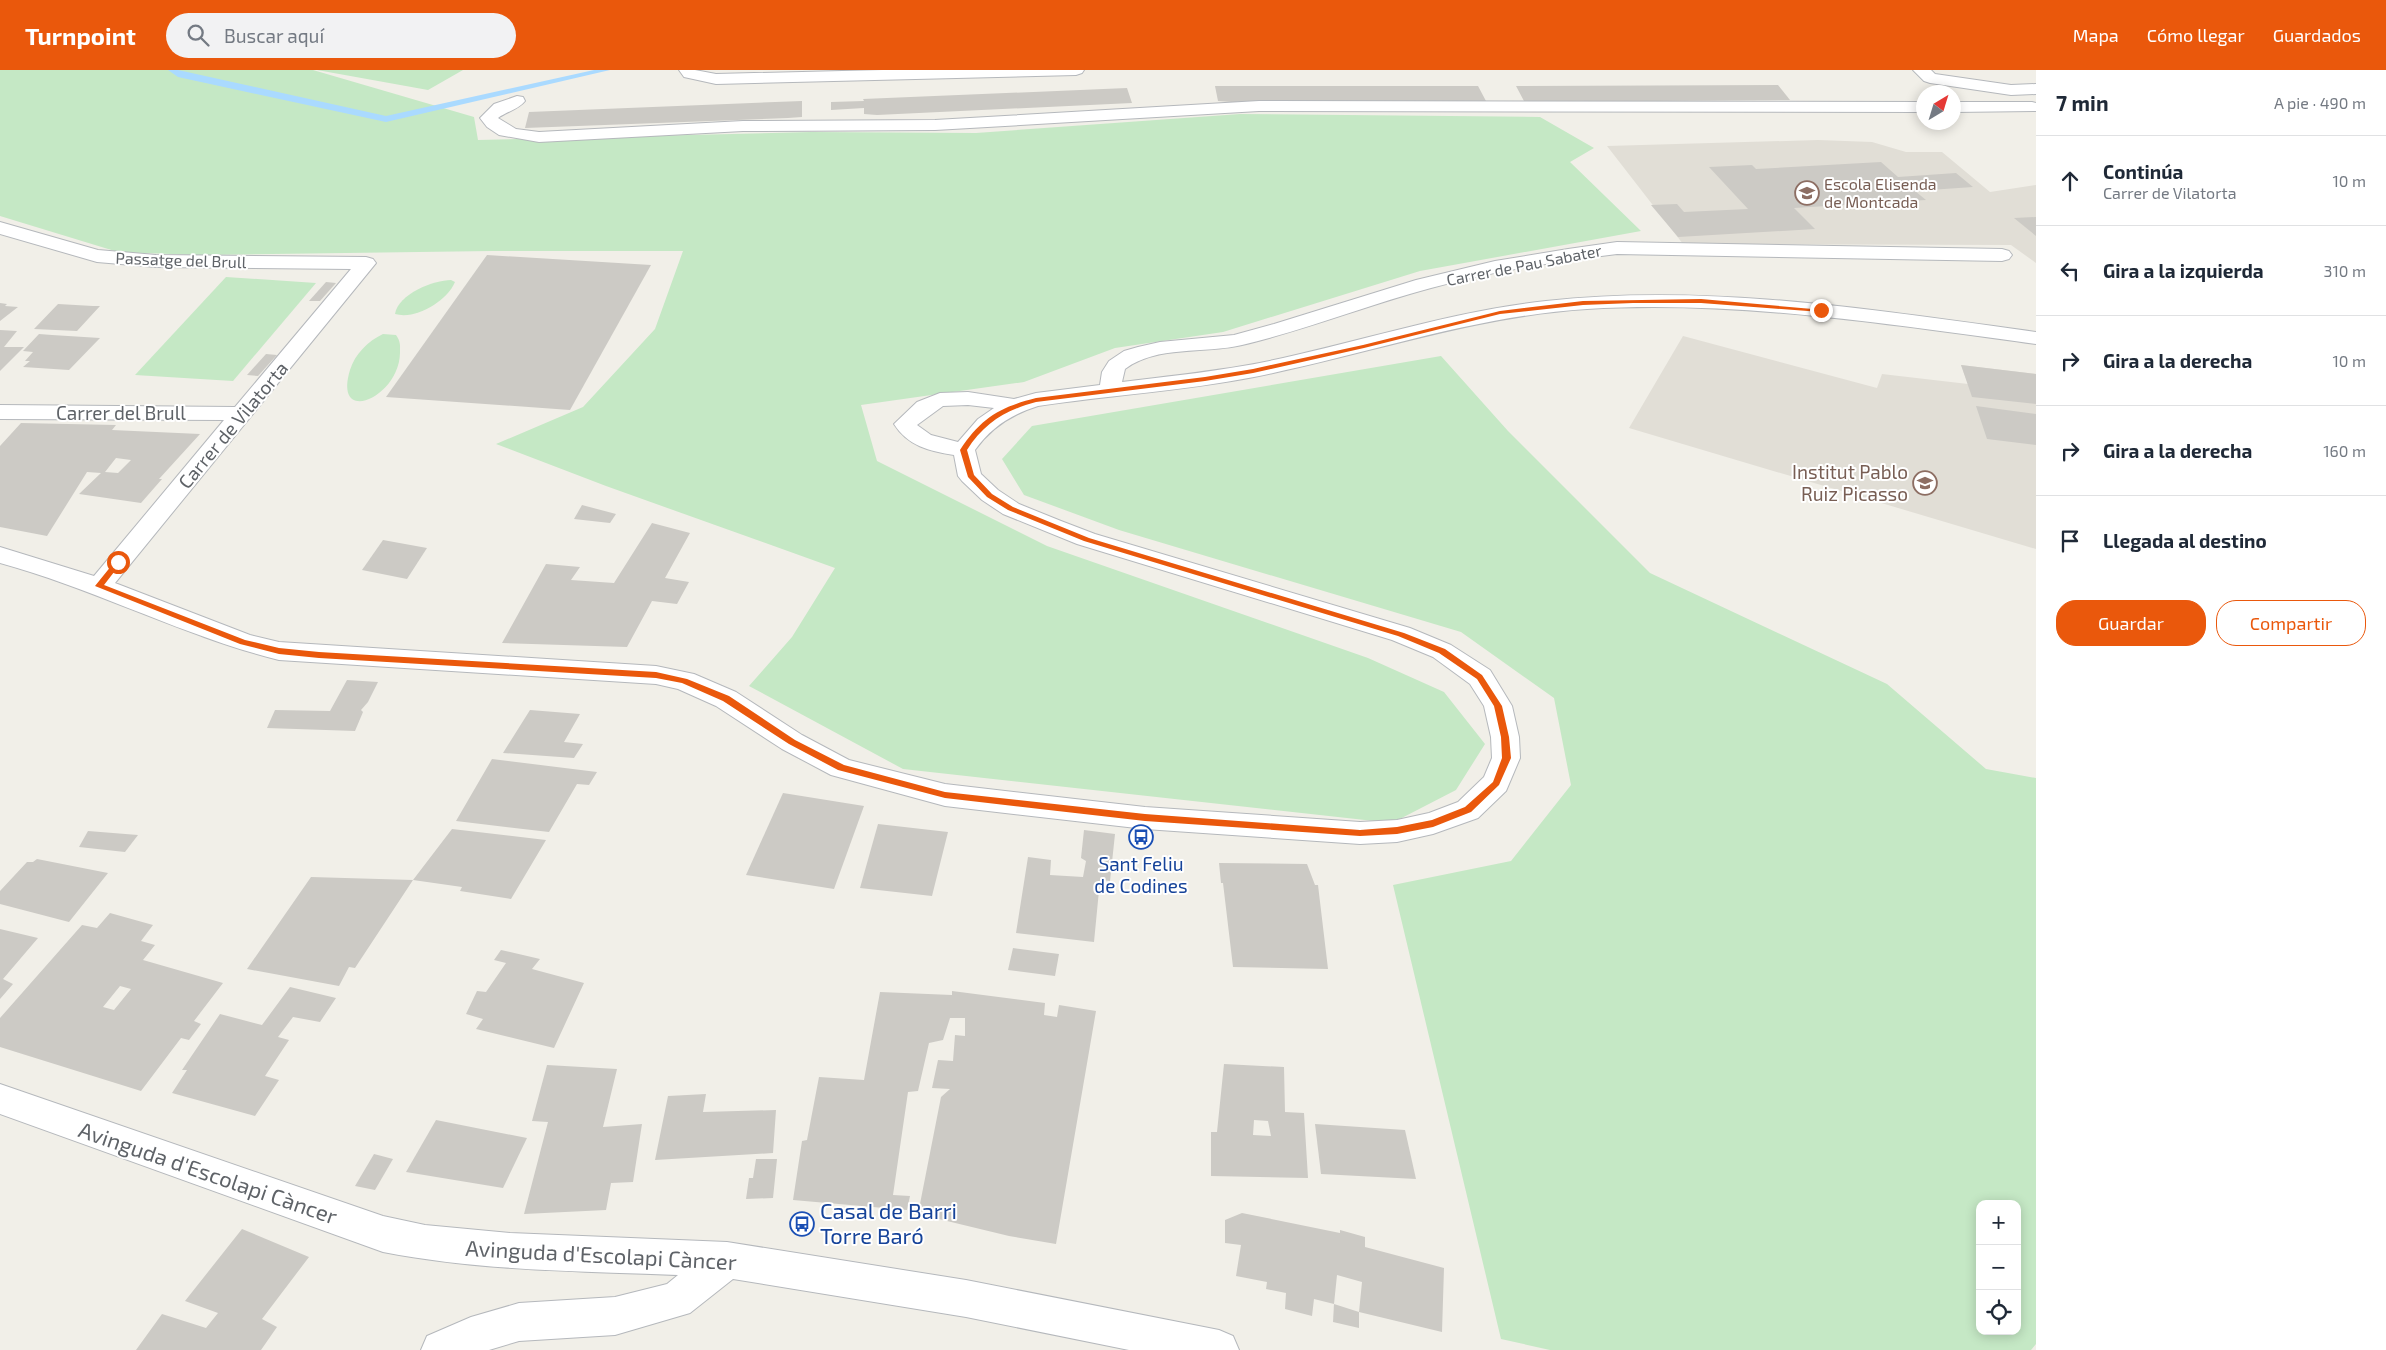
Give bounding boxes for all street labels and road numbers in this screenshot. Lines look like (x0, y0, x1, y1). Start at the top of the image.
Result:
street label: Carrer de Pau Sabater (1445, 240, 1604, 289)
street label: Passatge del Brull (115, 248, 247, 271)
street label: Carrer de Vilatorta (173, 357, 292, 493)
street label: Carrer del Brull (56, 401, 186, 424)
street label: Avinguda d'Escolapi Càncer (76, 1116, 341, 1229)
street label: Avinguda d'Escolapi Càncer (465, 1234, 738, 1274)

